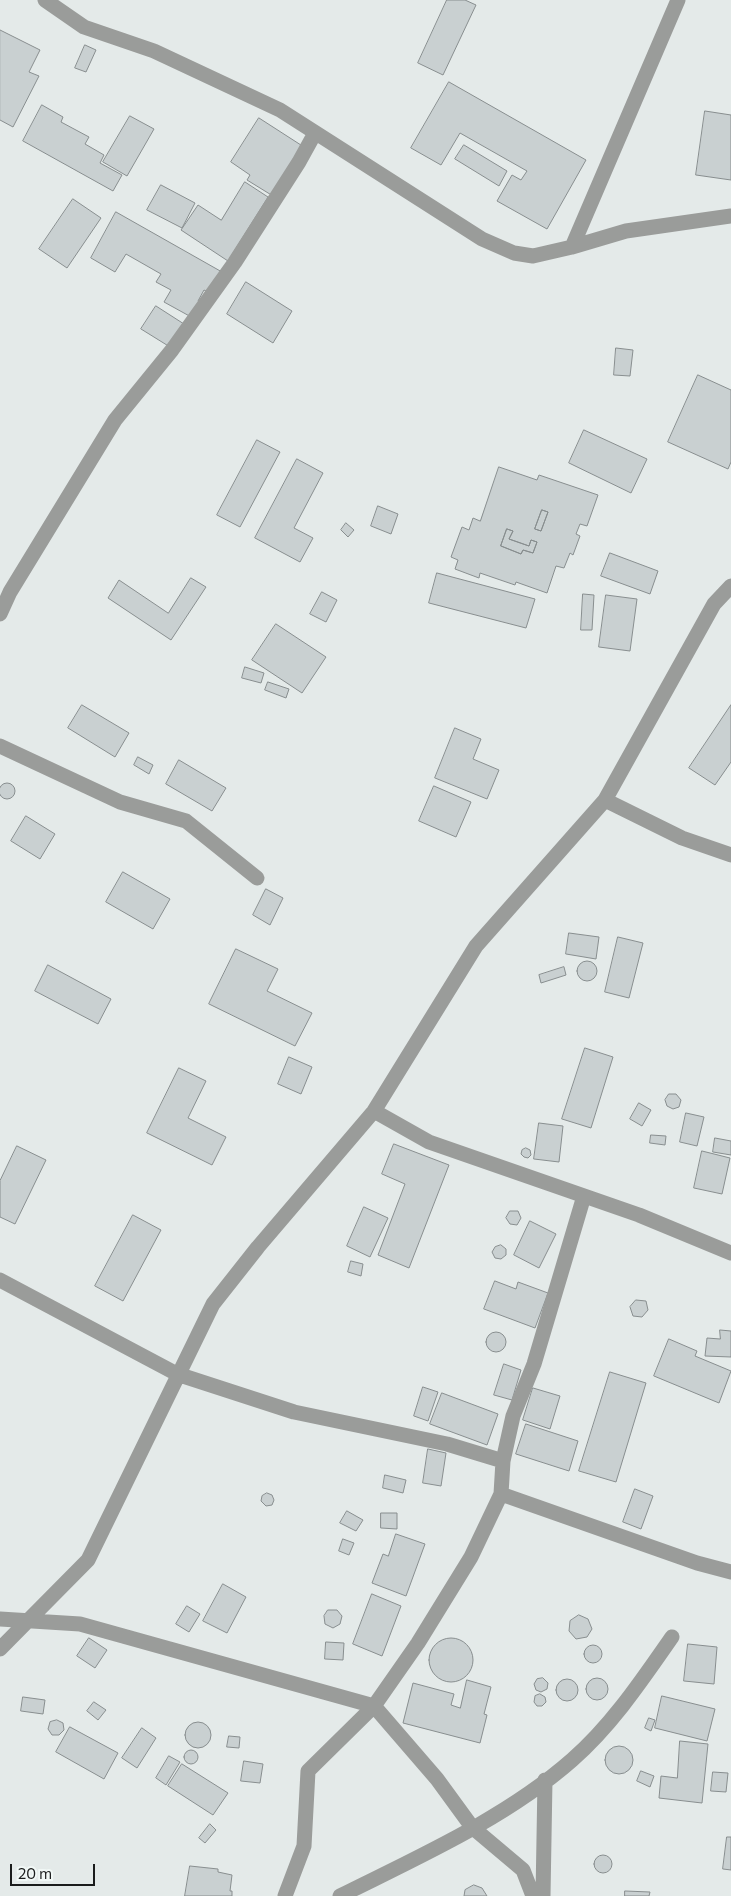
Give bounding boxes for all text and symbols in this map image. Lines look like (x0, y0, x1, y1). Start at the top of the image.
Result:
scale bar (12, 1854, 98, 1886)
text: 20 m (18, 1864, 52, 1882)

